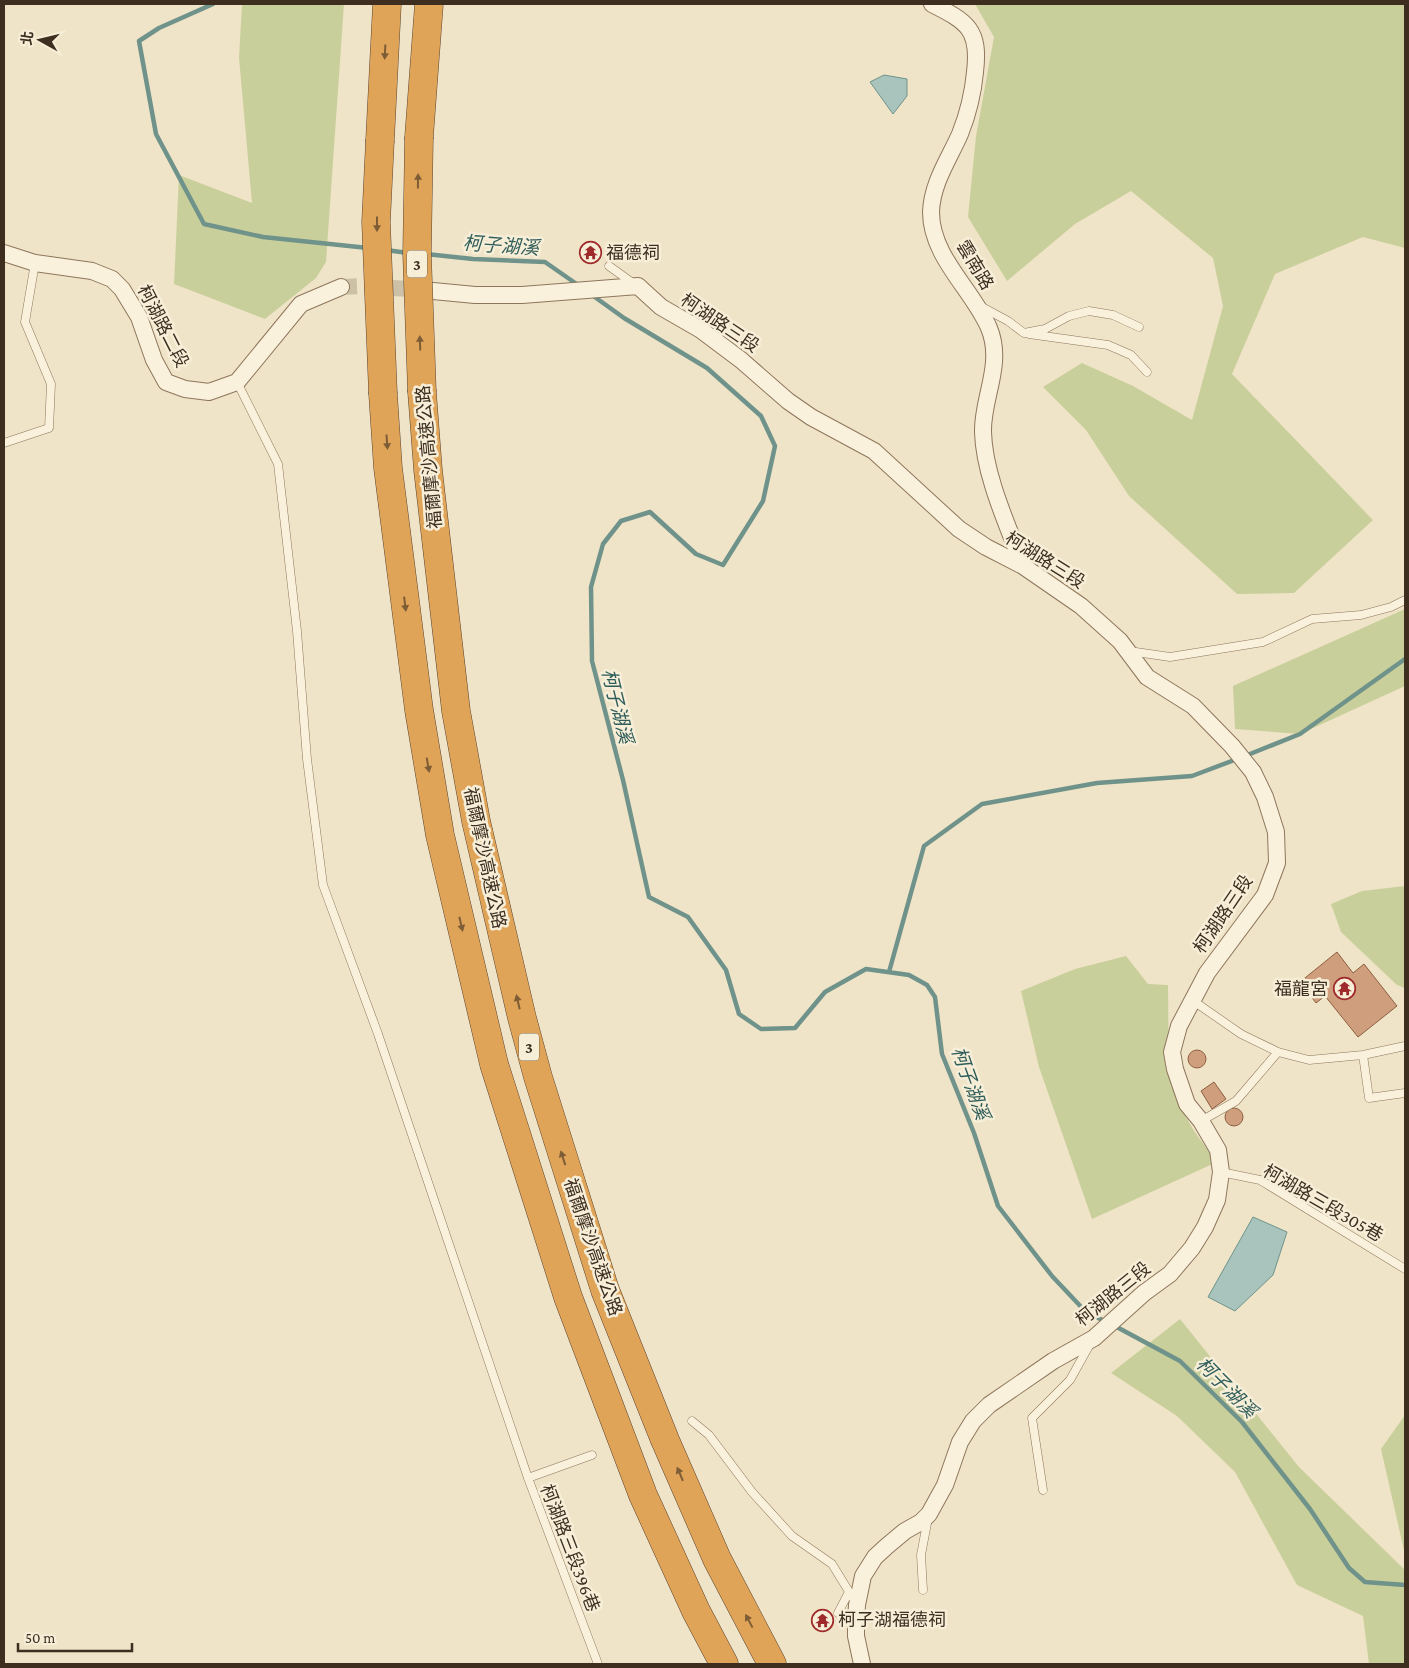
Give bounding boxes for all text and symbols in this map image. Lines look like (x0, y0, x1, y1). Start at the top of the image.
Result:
north arrow (15, 15, 65, 65)
text: 北 (18, 30, 36, 46)
one-way arrow (380, 45, 388, 61)
one-way arrow (414, 172, 422, 188)
one-way arrow (373, 216, 381, 232)
water label: 柯子湖溪 (462, 232, 543, 259)
street label: 雲南路 (953, 237, 997, 293)
temple icon: 福德祠 (578, 241, 602, 265)
place label: 福德祠 (606, 243, 660, 263)
road number: 3 (407, 250, 427, 278)
street label: 柯湖路二段 (134, 281, 192, 371)
street label: 柯湖路三段 (677, 290, 763, 356)
one-way arrow (416, 335, 424, 351)
street label: 福爾摩沙高速公路 (413, 384, 445, 530)
one-way arrow (383, 435, 391, 451)
street label: 柯湖路三段 (1002, 528, 1088, 592)
one-way arrow (402, 596, 410, 612)
water label: 柯子湖溪 (598, 667, 638, 748)
one-way arrow (425, 757, 433, 773)
street label: 福爾摩沙高速公路 (460, 785, 510, 931)
street label: 柯湖路三段 (1190, 871, 1256, 957)
one-way arrow (457, 916, 465, 931)
temple icon: 福龍宮 (1332, 977, 1356, 1001)
place label: 福龍宮 (1274, 979, 1328, 999)
one-way arrow (514, 994, 522, 1009)
road number: 3 (519, 1034, 539, 1060)
water label: 柯子湖溪 (948, 1044, 994, 1125)
one-way arrow (559, 1150, 567, 1165)
street label: 柯湖路三段305巷 (1259, 1161, 1387, 1245)
street label: 福爾摩沙高速公路 (560, 1176, 626, 1318)
street label: 柯湖路三段 (1072, 1258, 1154, 1330)
water label: 柯子湖溪 (1192, 1353, 1263, 1424)
one-way arrow (676, 1467, 684, 1481)
street label: 柯湖路三段396巷 (537, 1482, 603, 1614)
temple icon: 柯子湖福德祠 (810, 1608, 834, 1632)
place label: 柯子湖福德祠 (838, 1610, 946, 1630)
one-way arrow (745, 1614, 753, 1628)
scale bar (18, 1620, 131, 1652)
text: 50 m (25, 1630, 55, 1646)

